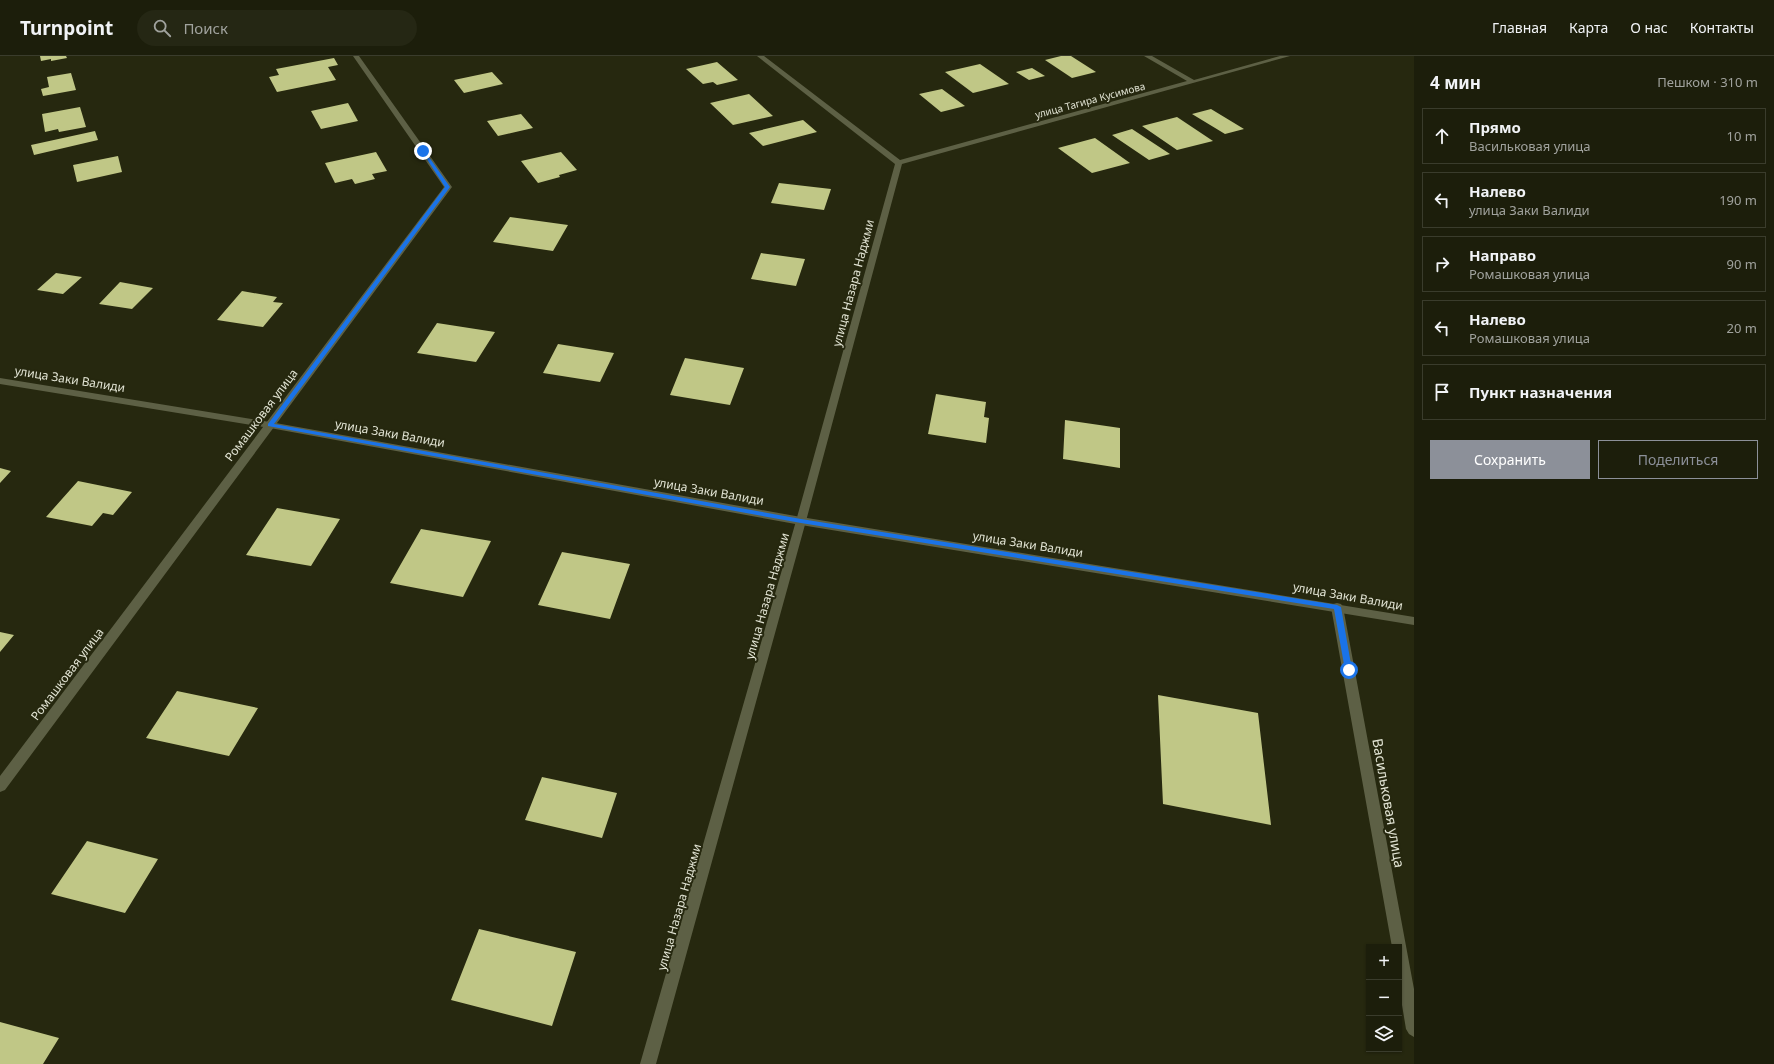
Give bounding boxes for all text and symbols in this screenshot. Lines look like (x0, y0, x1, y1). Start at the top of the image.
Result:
search box (137, 10, 417, 46)
text: Turnpoint (20, 15, 113, 41)
icon: search (151, 17, 173, 39)
text: Поиск (183, 18, 228, 38)
text: Главная (1492, 18, 1547, 37)
text: Карта (1569, 18, 1608, 37)
text: О нас (1630, 18, 1668, 37)
text: Контакты (1690, 18, 1754, 37)
text: 4 мин (1430, 71, 1481, 94)
text: Пешком · 310 m (1657, 73, 1758, 91)
street label: улица Тагира Кусимова (1033, 79, 1147, 121)
text: Прямо (1469, 117, 1521, 137)
icon: ahead (1431, 125, 1453, 147)
text: 10 m (1727, 127, 1757, 145)
text: Васильковая улица (1469, 137, 1591, 155)
route end (414, 142, 432, 160)
text: Налево (1469, 181, 1526, 201)
icon: left (1431, 189, 1453, 211)
text: 190 m (1719, 191, 1757, 209)
text: улица Заки Валиди (1469, 201, 1590, 219)
street label: улица Назара Наджми (828, 218, 878, 348)
text: Направо (1469, 245, 1536, 265)
icon: right (1431, 253, 1453, 275)
text: 90 m (1727, 255, 1757, 273)
text: Ромашковая улица (1469, 265, 1590, 283)
text: Налево (1469, 309, 1526, 329)
icon: left (1431, 317, 1453, 339)
text: 20 m (1727, 319, 1757, 337)
text: Ромашковая улица (1469, 329, 1590, 347)
street label: улица Заки Валиди (14, 362, 126, 396)
street label: Ромашковая улица (221, 365, 301, 465)
icon: arrive (1431, 381, 1453, 403)
text: Пункт назначения (1469, 382, 1612, 402)
street label: улица Заки Валиди (334, 415, 446, 451)
button: Сохранить (1430, 440, 1590, 479)
button: Поделиться (1598, 440, 1758, 479)
street label: улица Заки Валиди (653, 473, 765, 509)
street label: улица Заки Валиди (972, 527, 1084, 561)
street label: улица Назара Наджми (741, 531, 793, 661)
street label: улица Заки Валиди (1292, 578, 1404, 614)
street label: Ромашковая улица (27, 624, 107, 724)
route start (1340, 661, 1358, 679)
street label: Васильковая улица (1368, 737, 1410, 869)
street label: улица Назара Наджми (653, 842, 705, 972)
map controls (1366, 944, 1402, 1052)
button: + (1366, 944, 1402, 980)
button: − (1366, 980, 1402, 1016)
button: layers (1366, 1016, 1402, 1052)

